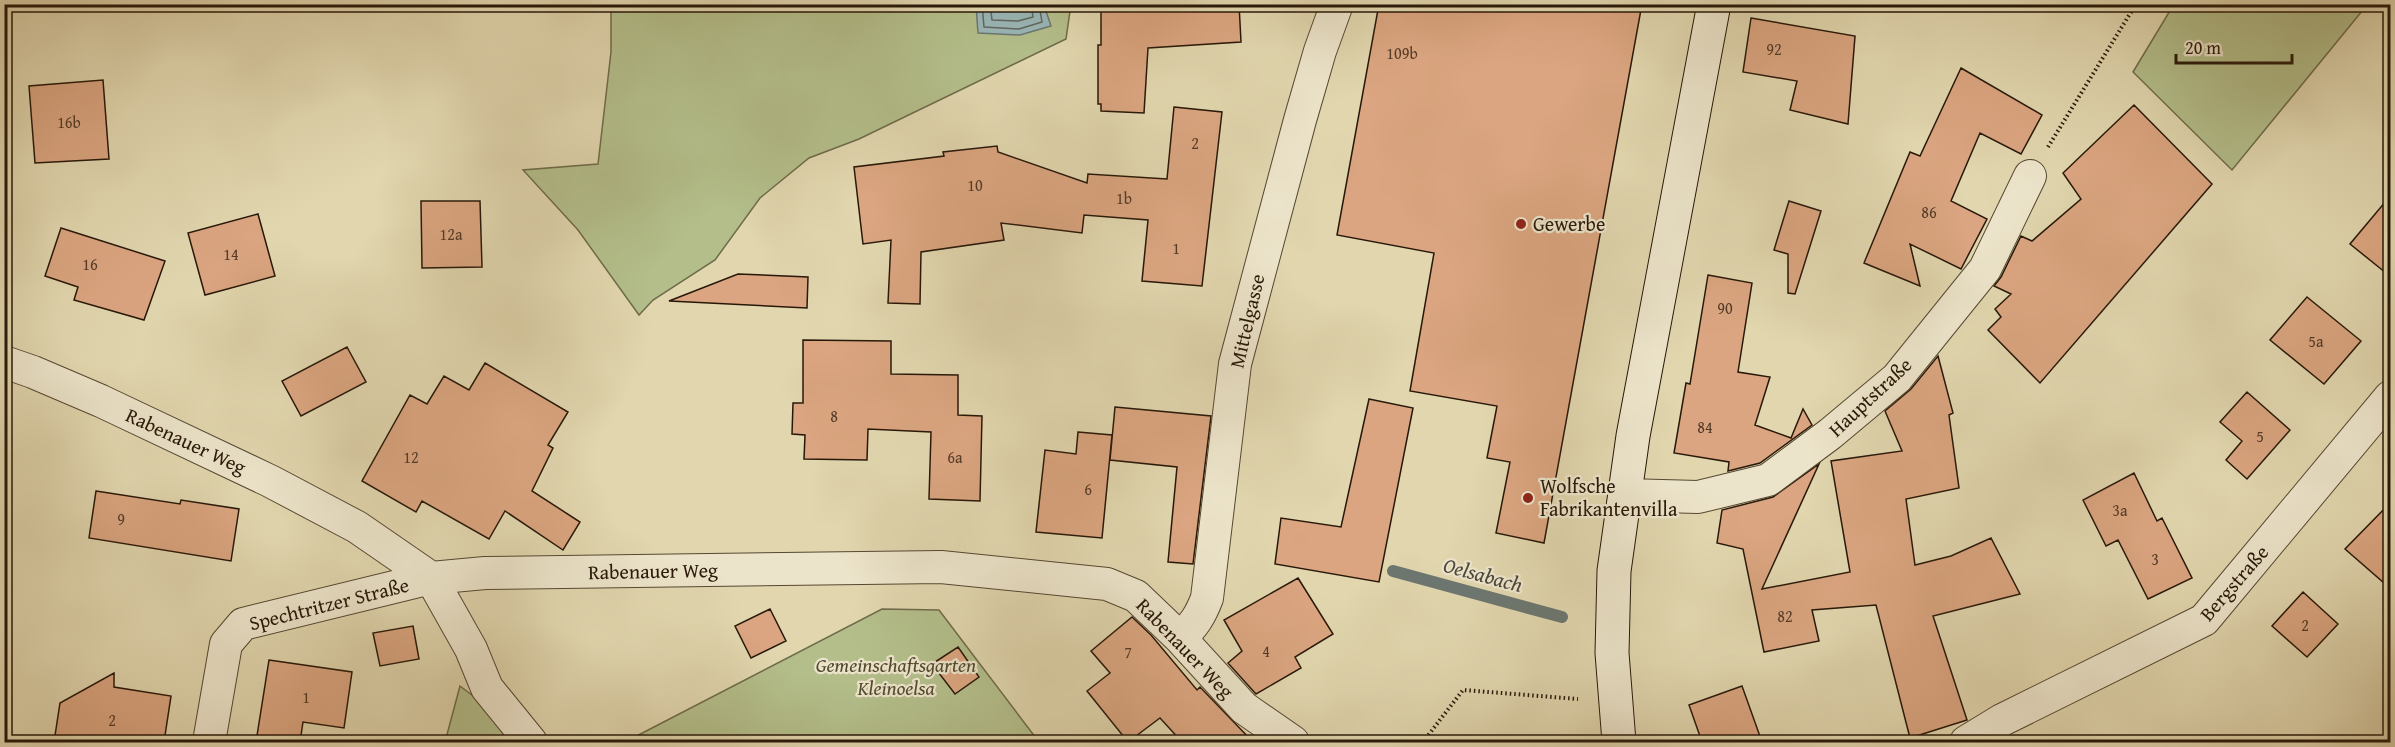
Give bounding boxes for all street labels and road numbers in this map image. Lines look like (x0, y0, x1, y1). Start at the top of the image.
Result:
street label: Mittelgasse (1222, 271, 1271, 371)
street label: Hauptstraße (1821, 350, 1918, 443)
street label: Rabenauer Weg (121, 400, 251, 481)
street label: Bergstraße (2192, 538, 2275, 627)
street label: Rabenauer Weg (588, 555, 718, 586)
street label: Spechtritzer Straße (246, 570, 412, 637)
street label: Rabenauer Weg (1130, 591, 1241, 704)

